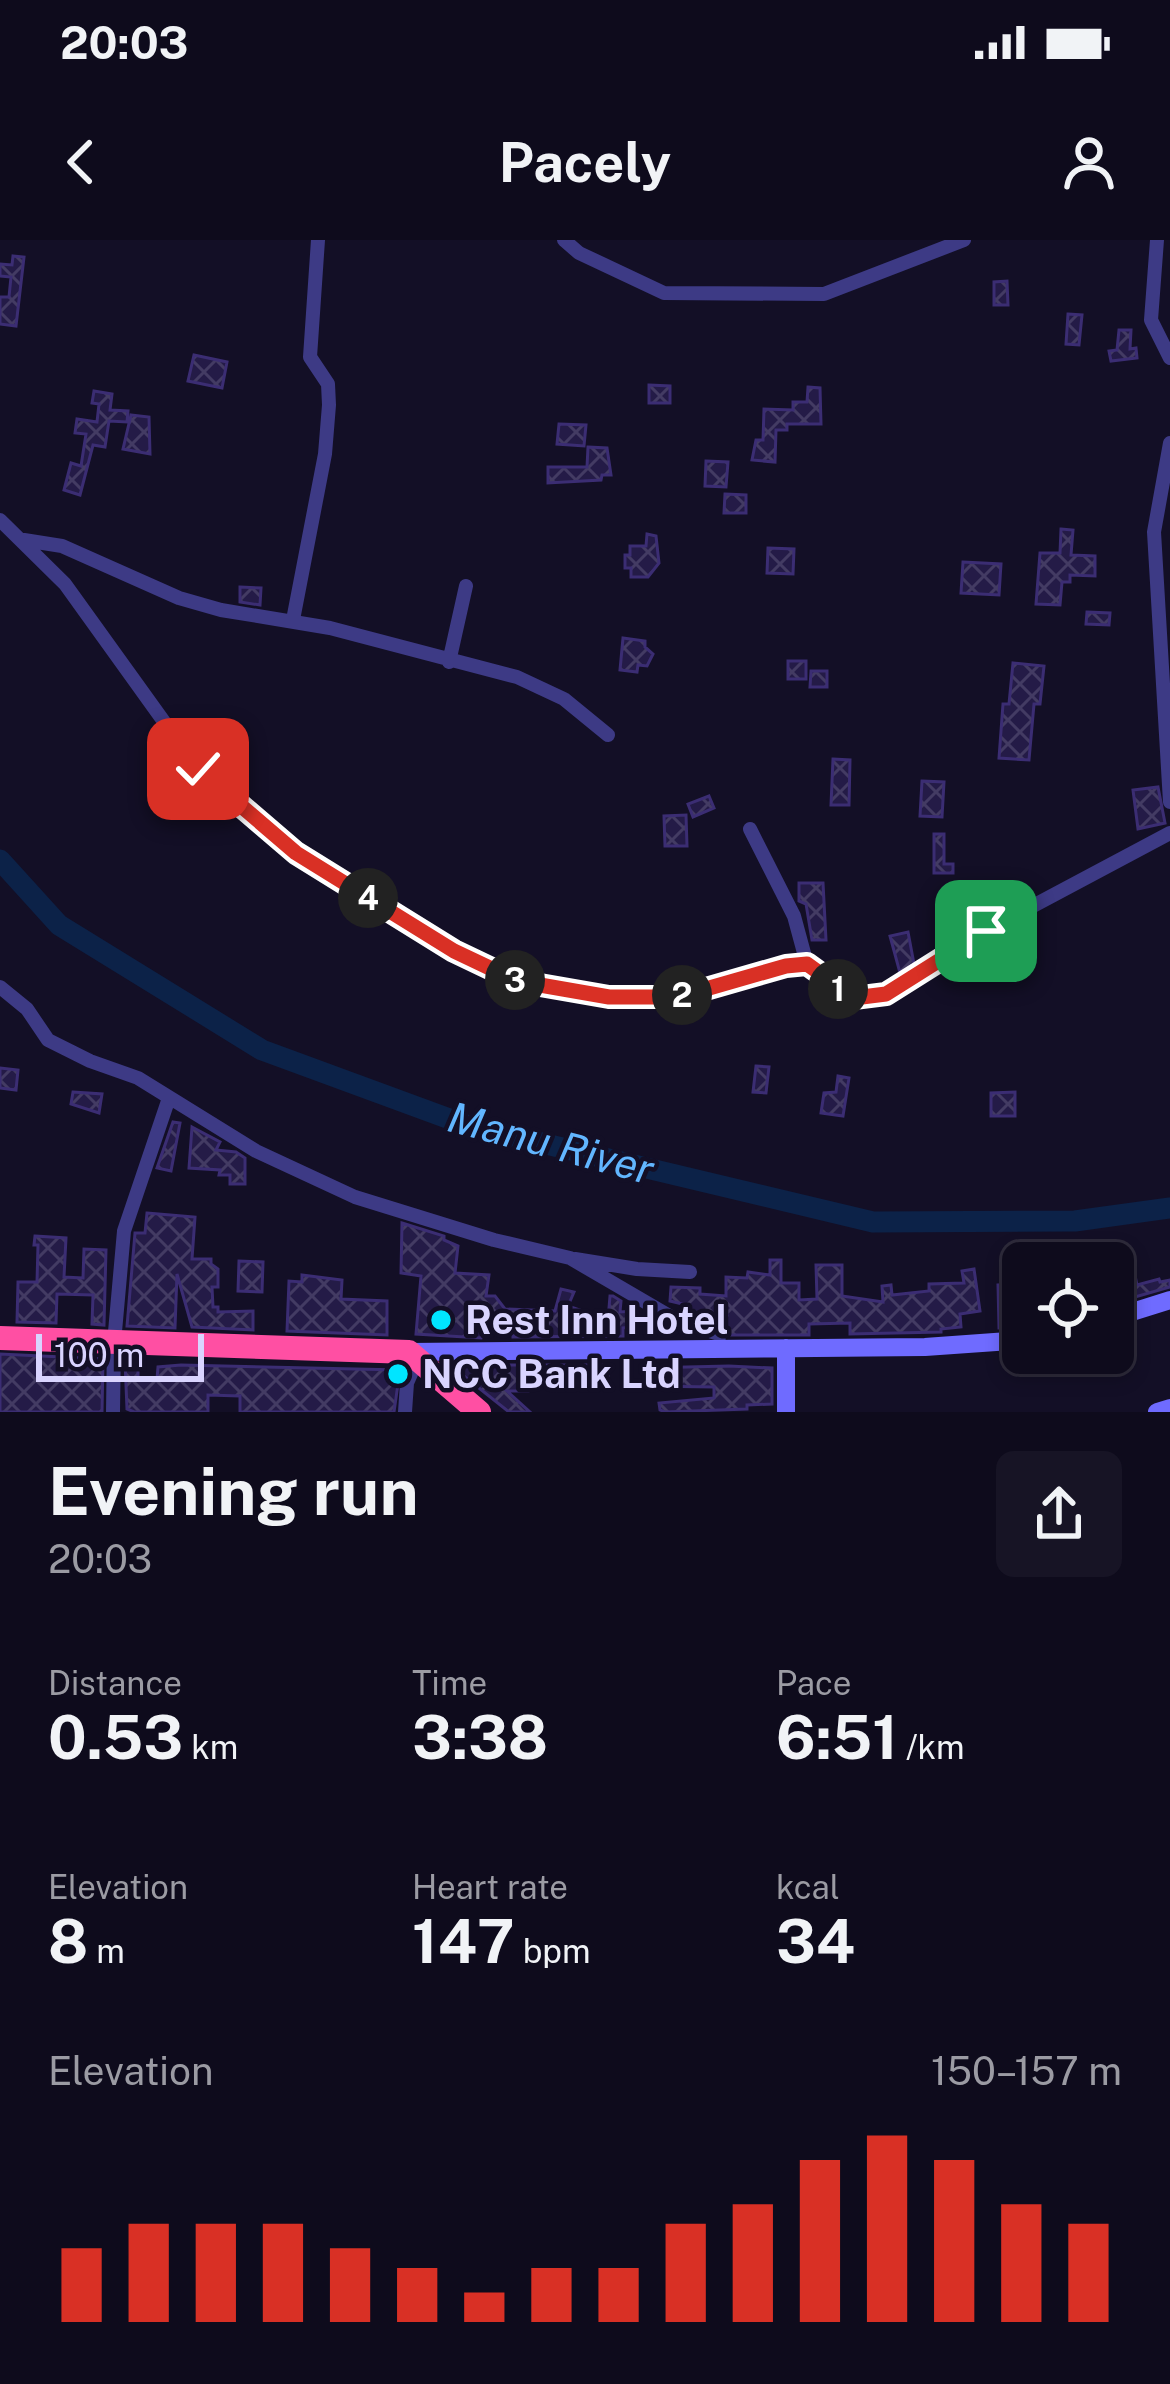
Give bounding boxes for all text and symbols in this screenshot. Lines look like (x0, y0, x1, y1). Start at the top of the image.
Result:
text: 20:03 (60, 16, 189, 69)
icon: back (48, 129, 114, 195)
icon: person (1056, 129, 1122, 195)
text: Pacely (499, 131, 671, 194)
pin (147, 718, 249, 820)
icon: check (165, 736, 231, 802)
pin: 4 (338, 868, 398, 928)
text: 4 (357, 879, 379, 917)
pin (935, 880, 1037, 982)
icon: arrive (953, 898, 1019, 964)
pin: 3 (485, 950, 545, 1010)
pin: 1 (808, 959, 868, 1019)
text: 3 (504, 961, 526, 999)
pin: 2 (652, 965, 712, 1025)
text: 1 (831, 970, 845, 1008)
text: 2 (672, 976, 692, 1014)
water label: Manu River (443, 1092, 661, 1194)
map controls (1002, 1242, 1134, 1374)
button: locate (1002, 1242, 1134, 1374)
place label: Rest Inn Hotel (465, 1297, 729, 1343)
marker: Rest Inn Hotel (428, 1307, 454, 1333)
scale bar (36, 1328, 204, 1381)
text: 100 m (54, 1336, 144, 1374)
place label: NCC Bank Ltd (422, 1351, 681, 1397)
marker: NCC Bank Ltd (385, 1361, 411, 1387)
button: share (996, 1451, 1122, 1577)
text: Evening run (48, 1452, 419, 1530)
text: 20:03 (48, 1536, 152, 1582)
text: Distance (48, 1664, 182, 1702)
text: Time (412, 1664, 487, 1702)
text: Pace (776, 1664, 851, 1702)
text: 0.53 (48, 1702, 183, 1773)
text: 3:38 (412, 1702, 548, 1773)
text: 6:51 (776, 1702, 898, 1773)
text: km (183, 1728, 238, 1766)
text: /km (898, 1728, 965, 1766)
text: Elevation (48, 1868, 188, 1906)
text: Heart rate (412, 1868, 568, 1906)
text: kcal (776, 1868, 840, 1906)
text: 8 (48, 1906, 88, 1977)
text: 147 (412, 1906, 515, 1977)
text: 34 (776, 1906, 855, 1977)
text: m (88, 1932, 125, 1970)
text: bpm (515, 1932, 591, 1970)
text: Elevation (48, 2048, 214, 2094)
text: 150–157 m (931, 2048, 1122, 2094)

